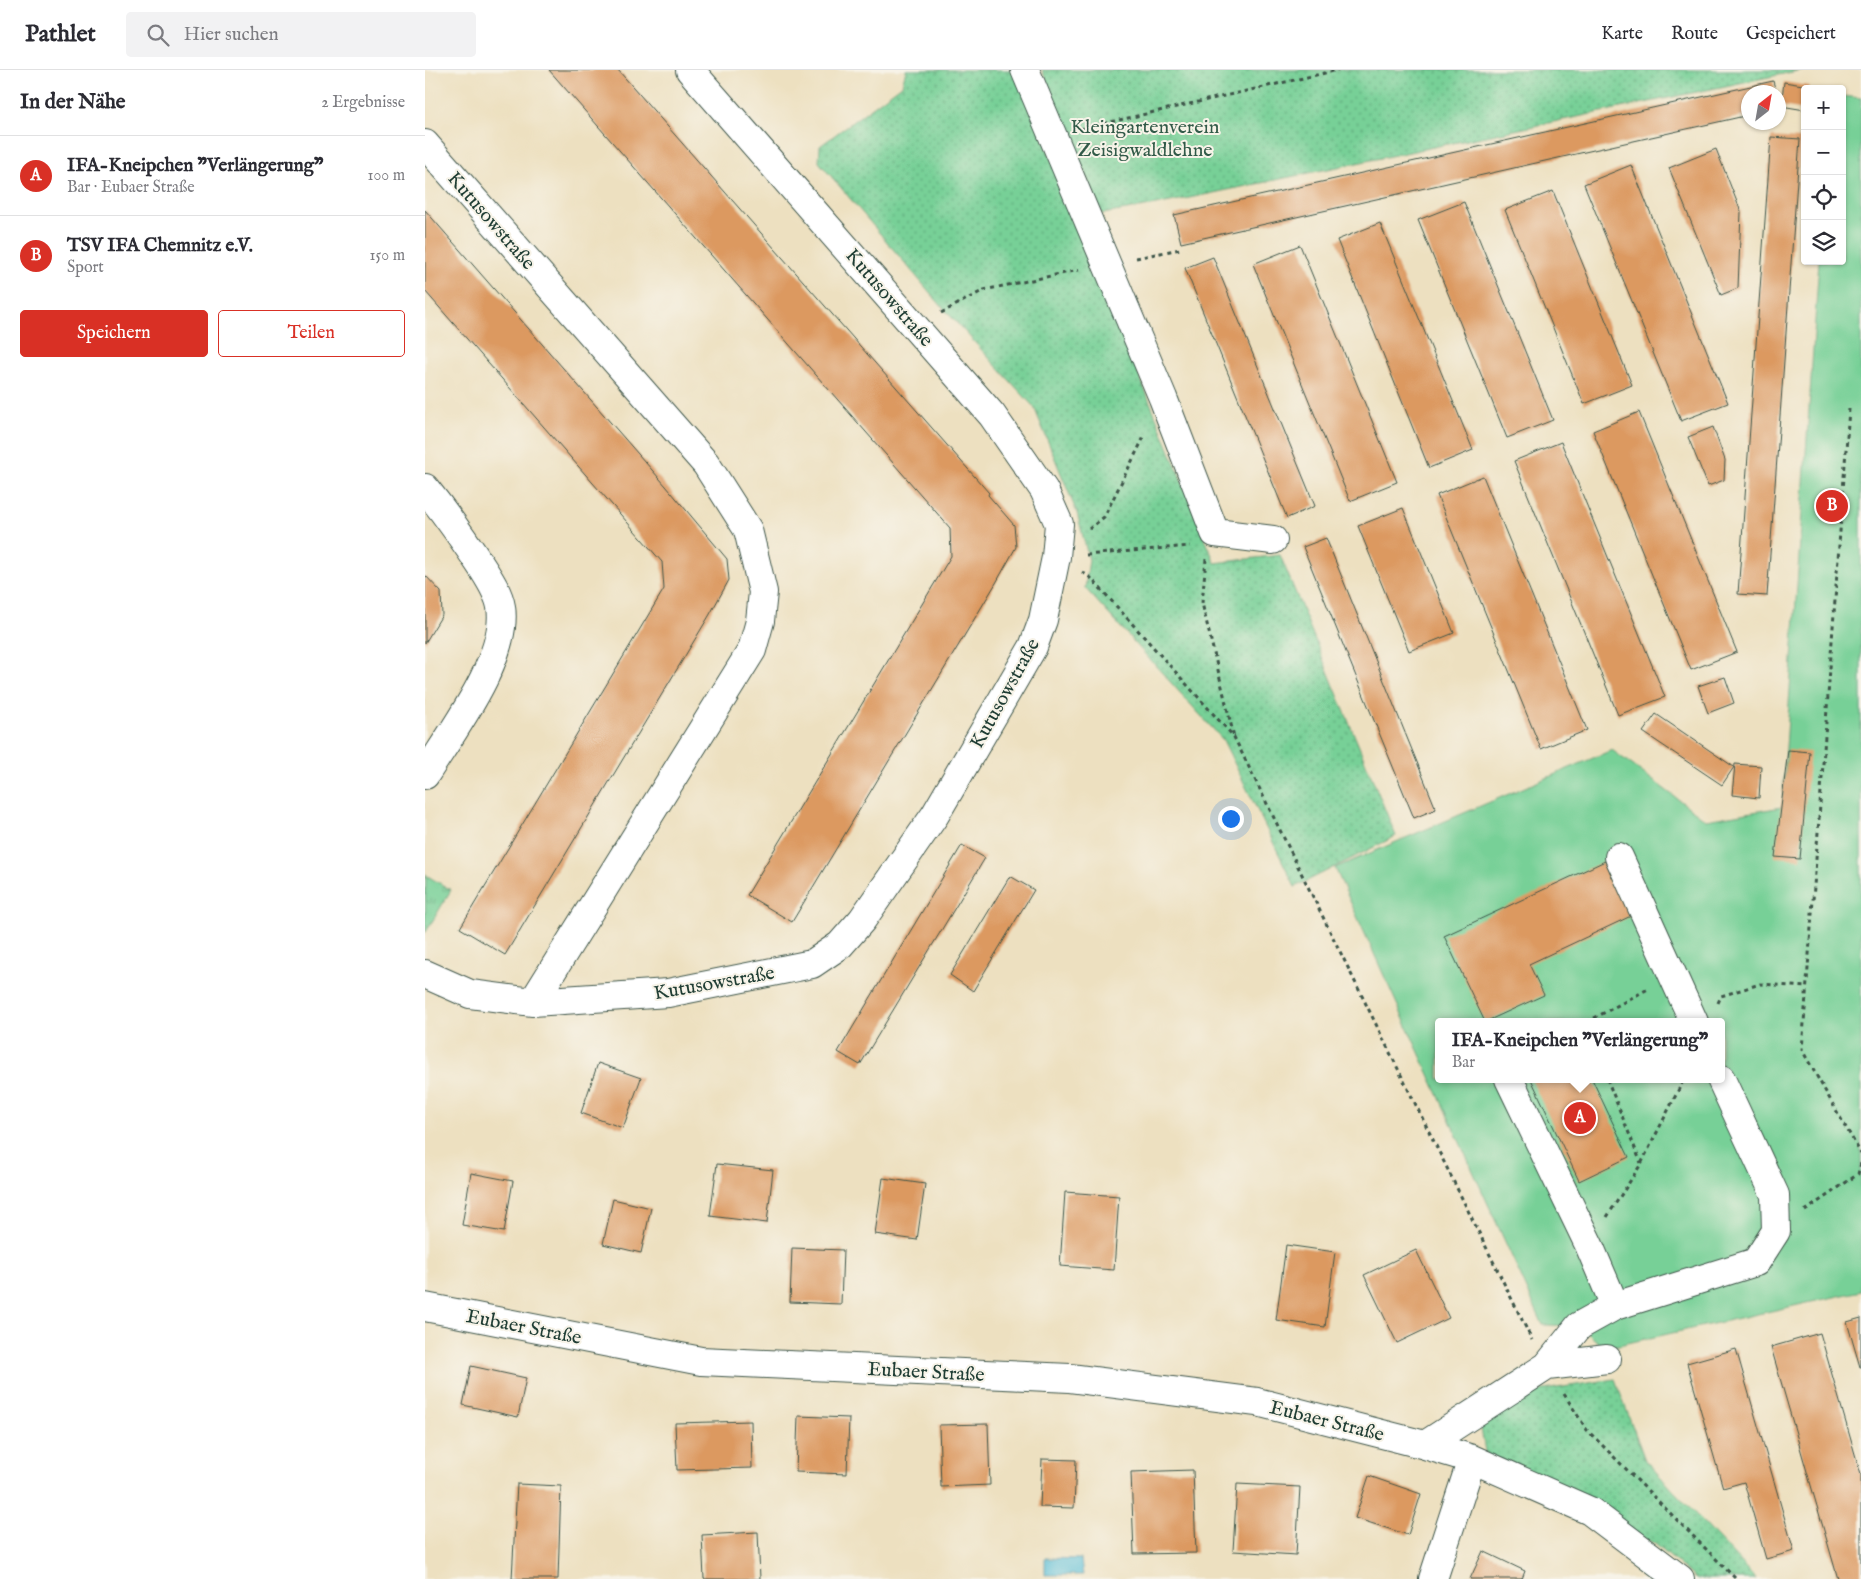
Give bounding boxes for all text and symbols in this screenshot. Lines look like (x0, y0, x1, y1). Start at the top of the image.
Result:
search box (126, 12, 476, 57)
text: Pathlet (25, 19, 96, 50)
icon: search (144, 21, 172, 49)
text: Hier suchen (184, 23, 279, 47)
text: Karte (1601, 23, 1643, 46)
text: Route (1671, 23, 1718, 46)
text: Gespeichert (1746, 23, 1836, 46)
north arrow (1741, 85, 1786, 130)
map controls (1801, 85, 1846, 265)
button: + (1801, 85, 1846, 130)
text: In der Nähe (20, 89, 126, 116)
text: 2 Ergebnisse (321, 93, 405, 113)
park label: Kleingartenverein Zeisigwaldlehne (1071, 115, 1220, 163)
button: − (1801, 130, 1846, 175)
text: IFA-Kneipchen "Verlängerung" (67, 154, 324, 178)
text: A (31, 166, 41, 186)
text: 100 m (368, 166, 405, 186)
street label: Kutusowstraße (441, 167, 540, 275)
button: locate (1801, 175, 1846, 220)
text: Bar · Eubaer Straße (67, 178, 195, 198)
button: layers (1801, 220, 1846, 265)
text: TSV IFA Chemnitz e.V. (67, 234, 253, 258)
street label: Kutusowstraße (839, 244, 938, 352)
text: B (31, 246, 41, 266)
text: 150 m (370, 246, 405, 266)
text: Sport (67, 258, 104, 278)
button: Speichern (20, 310, 208, 357)
button: Teilen (218, 310, 405, 357)
pin: B (1816, 487, 1848, 525)
street label: Kutusowstraße (965, 634, 1046, 753)
your location (1218, 806, 1244, 832)
street label: Kutusowstraße (652, 961, 777, 1006)
popup (1435, 1018, 1725, 1083)
text: IFA-Kneipchen "Verlängerung" (1452, 1029, 1708, 1053)
text: Bar (1452, 1053, 1475, 1073)
pin: A (1564, 1099, 1596, 1137)
street label: Eubaer Straße (464, 1304, 584, 1351)
street label: Eubaer Straße (867, 1357, 985, 1388)
street label: Eubaer Straße (1267, 1395, 1386, 1448)

